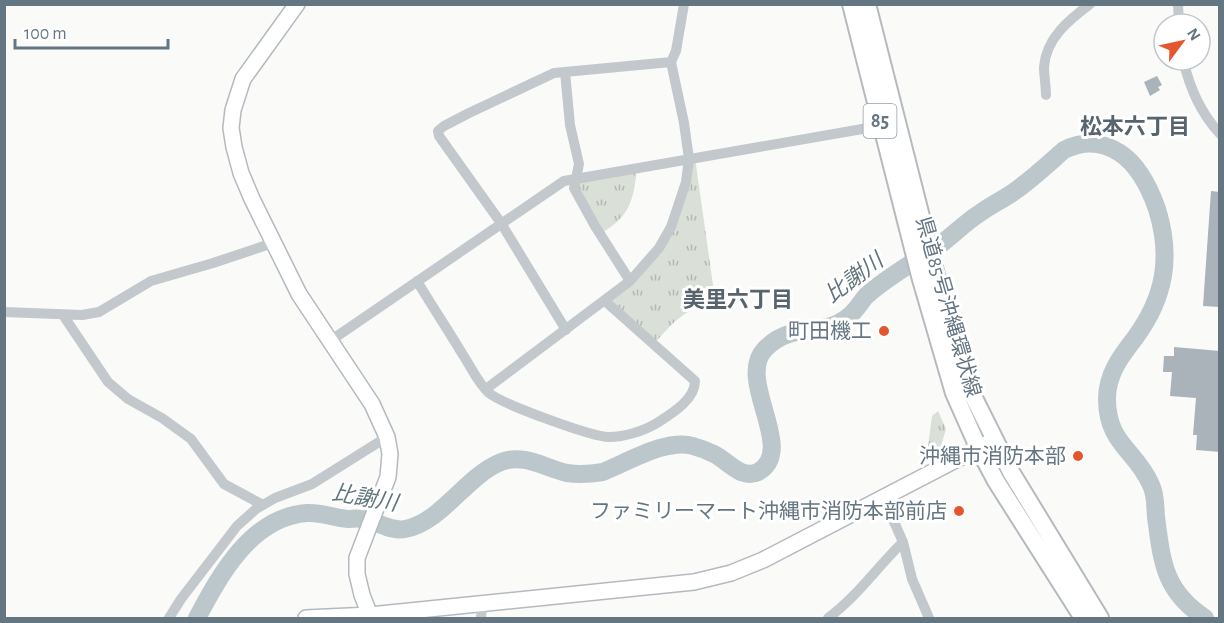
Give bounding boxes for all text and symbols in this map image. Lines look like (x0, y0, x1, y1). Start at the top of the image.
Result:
scale bar (15, 12, 168, 50)
north arrow (1152, 12, 1212, 72)
text: 100 m (24, 25, 67, 43)
text: N (1184, 25, 1203, 43)
road number: 85 (864, 104, 896, 138)
district label: 松本六丁目 (1080, 115, 1190, 138)
street label: 県道85号沖縄環状線 (912, 214, 985, 400)
water label: 比謝川 (820, 247, 889, 307)
district label: 美里六丁目 (683, 288, 793, 311)
place label: 町田機工 (788, 320, 872, 342)
marker: 町田機工 (877, 324, 891, 338)
place label: 沖縄市消防本部 (919, 445, 1066, 467)
marker: 沖縄市消防本部 (1071, 449, 1085, 463)
water label: 比謝川 (331, 480, 402, 515)
place label: ファミリーマート沖縄市消防本部前店 (590, 500, 947, 522)
marker: ファミリーマート沖縄市消防本部前店 (952, 504, 966, 518)

